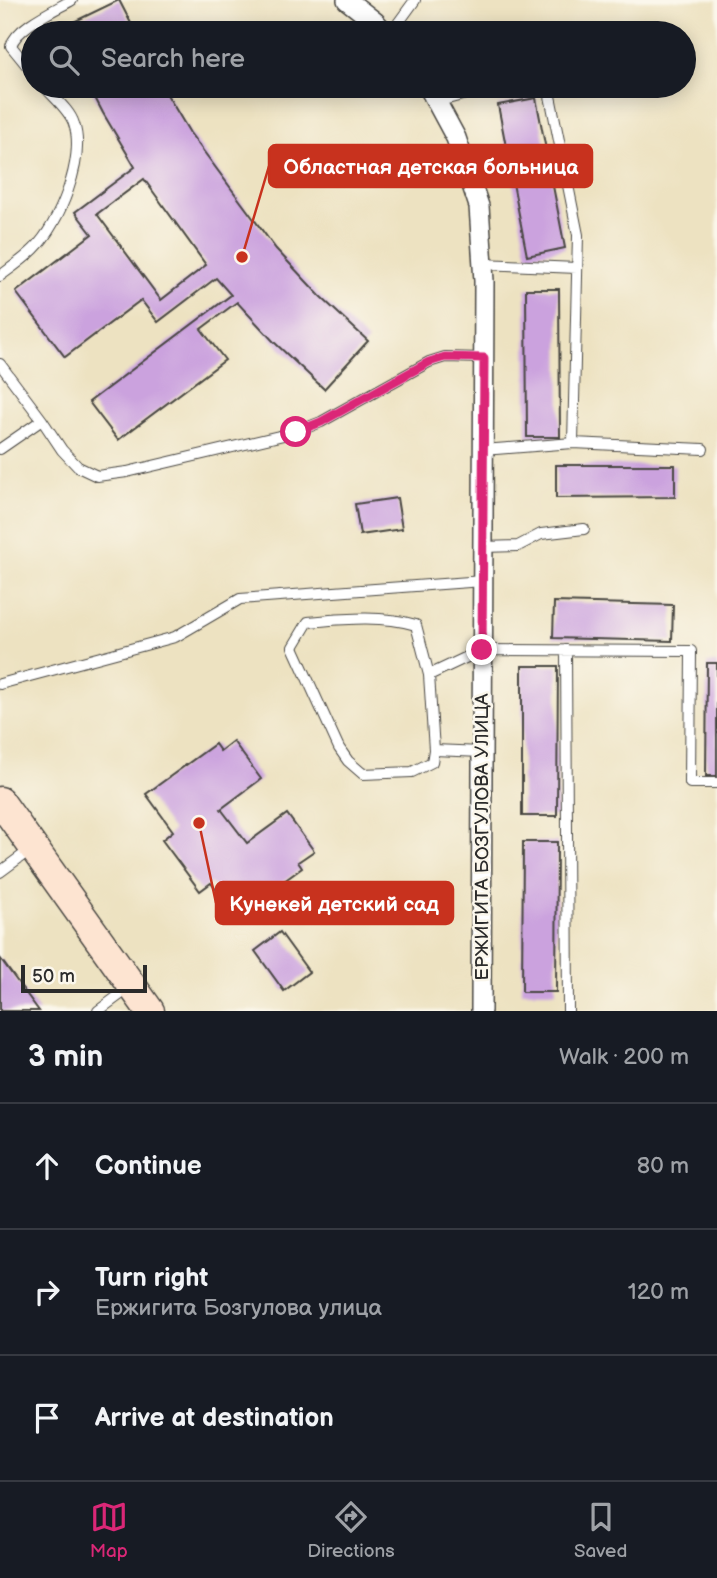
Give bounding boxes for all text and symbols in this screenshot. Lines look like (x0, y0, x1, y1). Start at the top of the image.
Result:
search box (21, 21, 696, 98)
icon: search (45, 41, 83, 79)
text: Search here (101, 44, 245, 75)
callout: Областная детская больница (269, 145, 592, 187)
text: Областная детская больница (284, 155, 579, 180)
route start (280, 416, 311, 447)
route end (466, 634, 497, 665)
street label: ЕРЖИГИТА БОЗГУЛОВА УЛИЦА (471, 693, 494, 981)
callout: Кунекей детский сад (216, 882, 453, 924)
text: Кунекей детский сад (229, 892, 439, 917)
scale bar (21, 962, 147, 994)
text: 50 m (32, 965, 75, 988)
text: 3 min (28, 1039, 103, 1075)
text: Walk · 200 m (559, 1043, 689, 1071)
icon: ahead (28, 1147, 66, 1185)
text: Continue (95, 1151, 202, 1182)
text: 80 m (637, 1152, 689, 1180)
text: Turn right (95, 1263, 208, 1294)
icon: right (28, 1273, 66, 1311)
text: 120 m (628, 1278, 689, 1306)
text: Ержигита Бозгулова улица (95, 1294, 382, 1322)
icon: arrive (28, 1399, 66, 1437)
text: Arrive at destination (95, 1403, 334, 1434)
tab: Map (90, 1498, 128, 1563)
tab: Directions (307, 1498, 395, 1563)
tab: Saved (574, 1498, 627, 1563)

